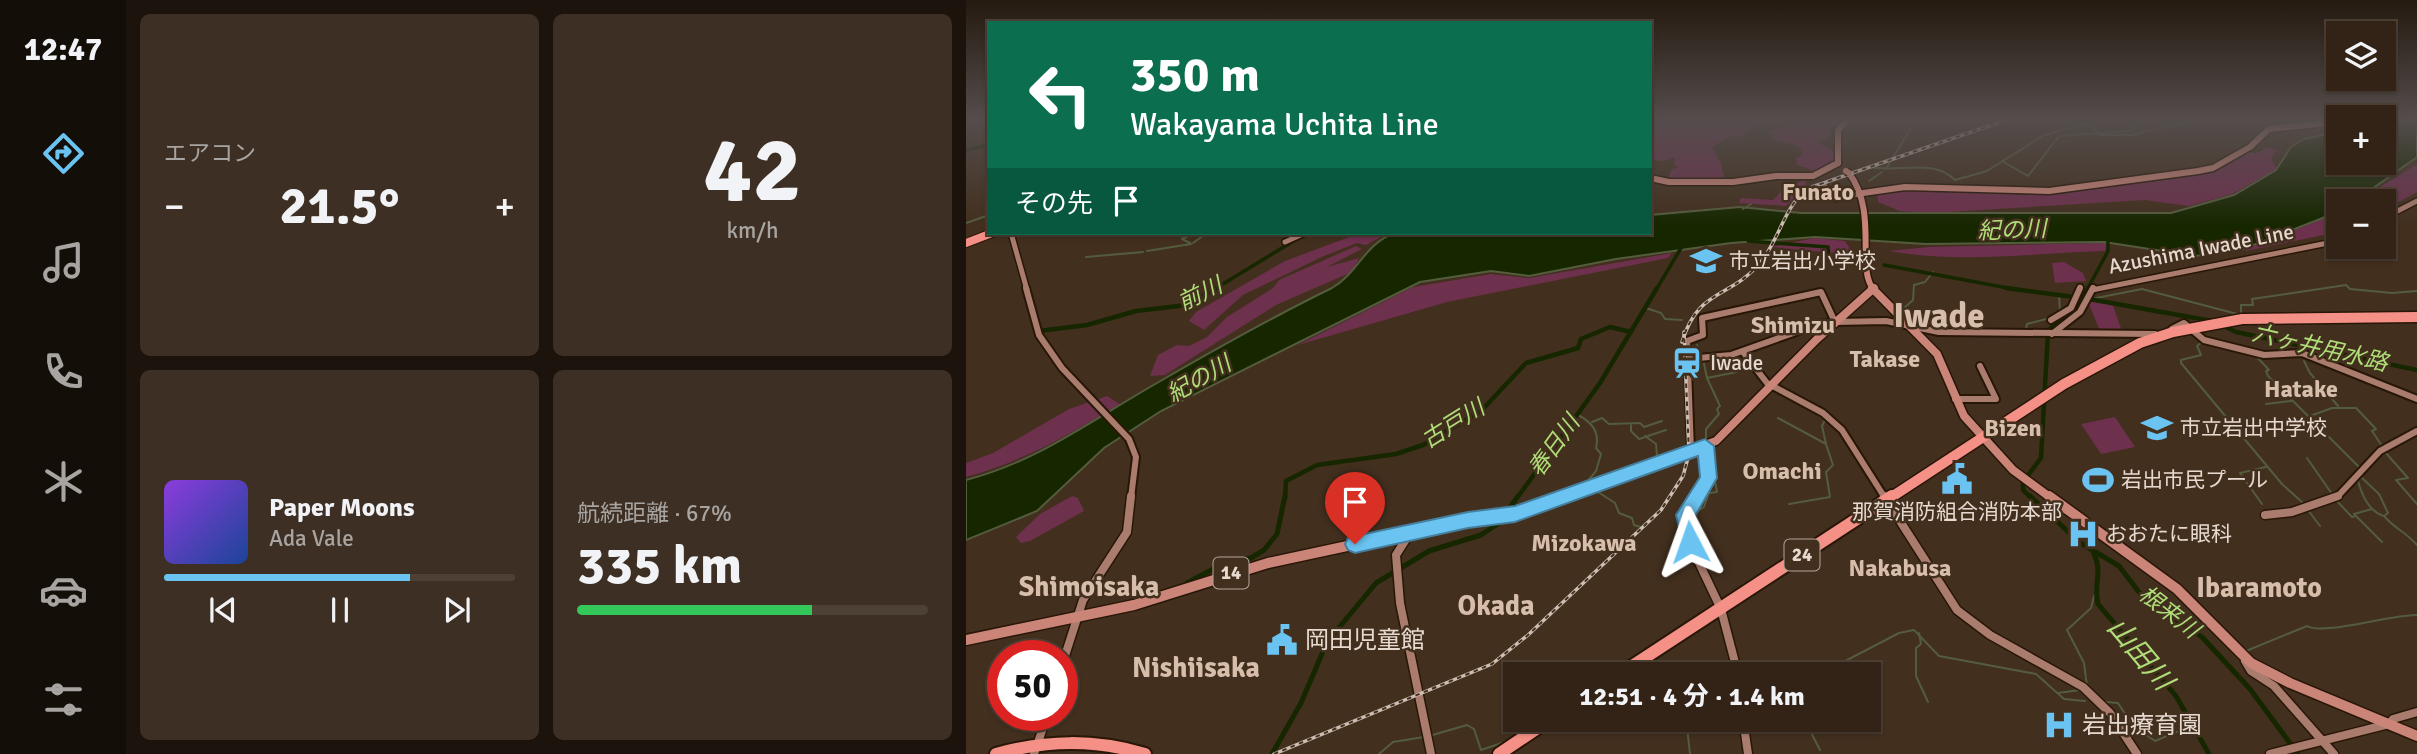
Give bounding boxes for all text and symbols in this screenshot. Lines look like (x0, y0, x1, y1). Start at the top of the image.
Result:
map controls (2326, 21, 2396, 259)
button: layers (2326, 21, 2396, 91)
text: 12:47 (24, 30, 102, 69)
text: 350 m (1130, 45, 1260, 105)
icon: left (1015, 49, 1106, 140)
text: Wakayama Uchita Line (1130, 105, 1439, 144)
button: + (2326, 105, 2396, 175)
text: 42 (703, 114, 802, 227)
icon: directions (39, 129, 88, 178)
text: エアコン (164, 139, 256, 168)
text: 21.5° (280, 174, 399, 238)
district label: Funato (1782, 177, 1854, 207)
icon: arrive (1107, 182, 1145, 220)
text: − (164, 183, 185, 230)
text: + (494, 183, 515, 230)
text: その先 (1015, 188, 1093, 220)
button: − (2326, 189, 2396, 259)
water label: 紀の川 (1977, 214, 2050, 246)
text: km/h (726, 216, 779, 245)
street label: Azushima Iwade Line (2106, 218, 2296, 280)
icon: music (39, 238, 88, 287)
school or university icon: 市立岩出小学校 (1689, 244, 1723, 278)
place label: 市立岩出小学校 (1729, 248, 1876, 274)
water label: 前川 (1173, 270, 1230, 317)
district label: Iwade (1893, 294, 1985, 337)
district label: Shimizu (1751, 310, 1835, 340)
water label: 六ヶ井用水路 (2250, 318, 2392, 378)
district label: Takase (1850, 344, 1920, 374)
station icon: Iwade (1670, 346, 1704, 380)
icon: phone (39, 347, 88, 396)
water label: 紀の川 (1162, 348, 1239, 409)
place label: Iwade (1710, 350, 1763, 376)
district label: Hatake (2264, 374, 2338, 404)
water label: 古戸川 (1416, 392, 1492, 455)
water label: 春日川 (1522, 407, 1588, 482)
school or university icon: 市立岩出中学校 (2140, 411, 2174, 445)
district label: Bizen (1984, 413, 2042, 443)
place label: 市立岩出中学校 (2180, 415, 2327, 441)
district label: Omachi (1742, 456, 1822, 486)
icon: climate (39, 457, 88, 506)
public building icon: 那賀消防組合消防本部 (1940, 462, 1974, 496)
sports icon: 岩出市民プール (2081, 463, 2115, 497)
place label: 岩出市民プール (2121, 467, 2268, 493)
pin (1325, 472, 1385, 544)
icon: arrive (1336, 483, 1374, 521)
text: Paper Moons (269, 492, 415, 524)
text: 航続距離 · 67% (577, 499, 732, 528)
place label: 那賀消防組合消防本部 (1852, 499, 2062, 525)
position arrow (1653, 505, 1727, 579)
hospital icon: おおたに眼科 (2066, 517, 2100, 551)
place label: おおたに眼科 (2106, 521, 2232, 547)
text: Ada Vale (269, 524, 354, 553)
district label: Mizokawa (1531, 528, 1637, 558)
text: 335 km (577, 534, 742, 598)
road number: 24 (1784, 540, 1820, 570)
district label: Nakabusa (1849, 553, 1951, 583)
road number: 14 (1213, 558, 1248, 588)
icon: car (39, 566, 88, 615)
district label: Shimoisaka (1019, 570, 1159, 604)
district label: Ibaramoto (2196, 571, 2322, 605)
water label: 根来川 (2133, 579, 2207, 647)
district label: Okada (1458, 589, 1535, 623)
icon: previous (204, 591, 242, 629)
icon: pause (321, 591, 359, 629)
icon: next (438, 591, 476, 629)
water label: 山田川 (2100, 611, 2182, 699)
public building icon: 岡田児童館 (1265, 623, 1299, 657)
place label: 岡田児童館 (1305, 625, 1425, 655)
speed limit sign: 50 (987, 640, 1078, 731)
district label: Nishiisaka (1132, 651, 1260, 685)
icon: filters (39, 675, 88, 724)
text: 12:51 · 4 分 · 1.4 km (1579, 681, 1805, 713)
hospital icon: 岩出療育園 (2042, 708, 2076, 742)
place label: 岩出療育園 (2082, 710, 2202, 740)

